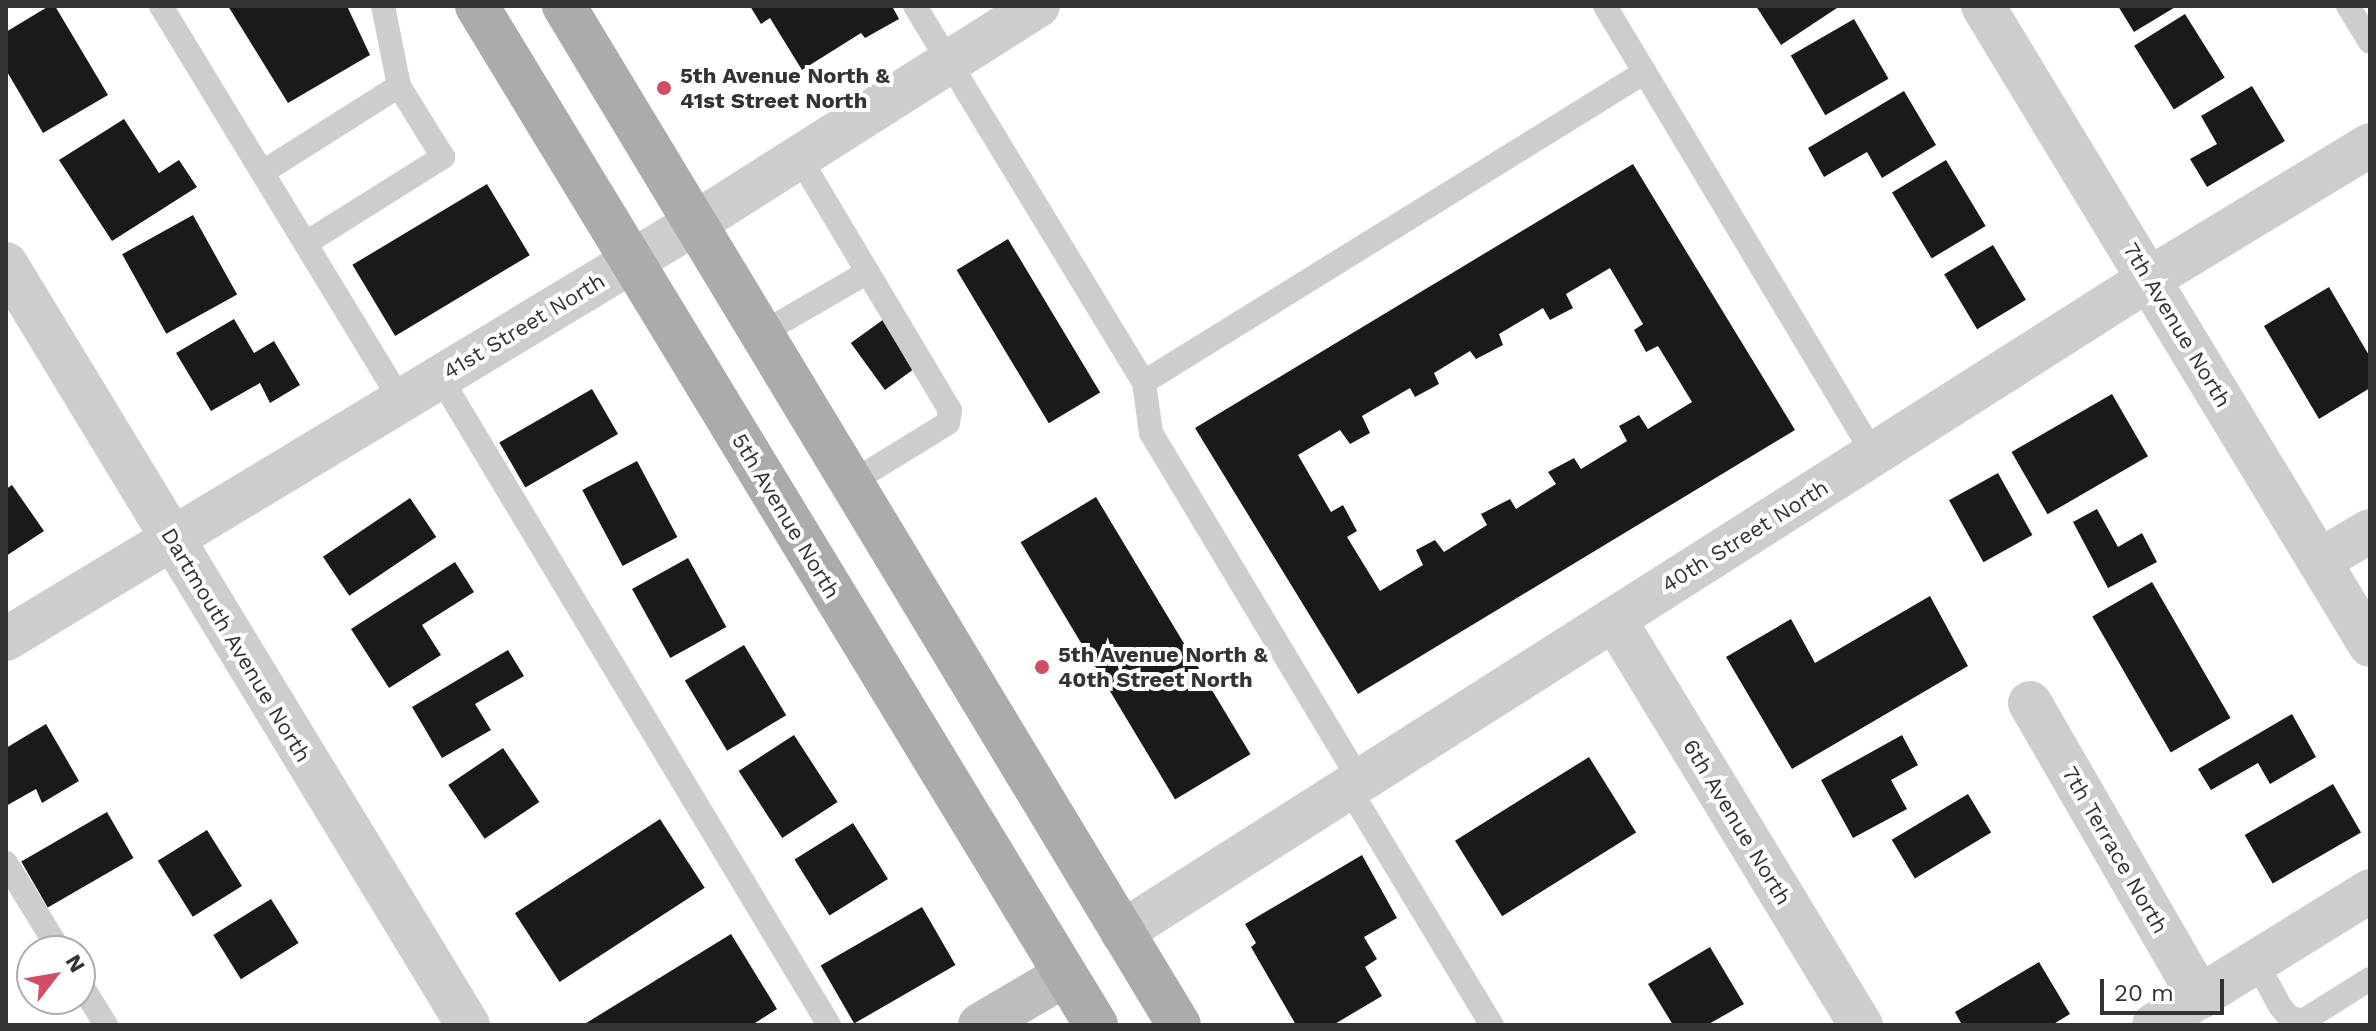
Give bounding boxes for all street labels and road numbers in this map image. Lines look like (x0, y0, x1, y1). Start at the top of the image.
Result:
street label: 7th Avenue North (2117, 237, 2237, 413)
street label: 41st Street North (438, 267, 610, 385)
street label: 5th Avenue North (726, 428, 846, 604)
street label: 40th Street North (1657, 474, 1833, 598)
street label: Dartmouth Avenue North (155, 523, 317, 767)
street label: 6th Avenue North (1677, 734, 1797, 910)
street label: 7th Terrace North (2056, 761, 2174, 939)

